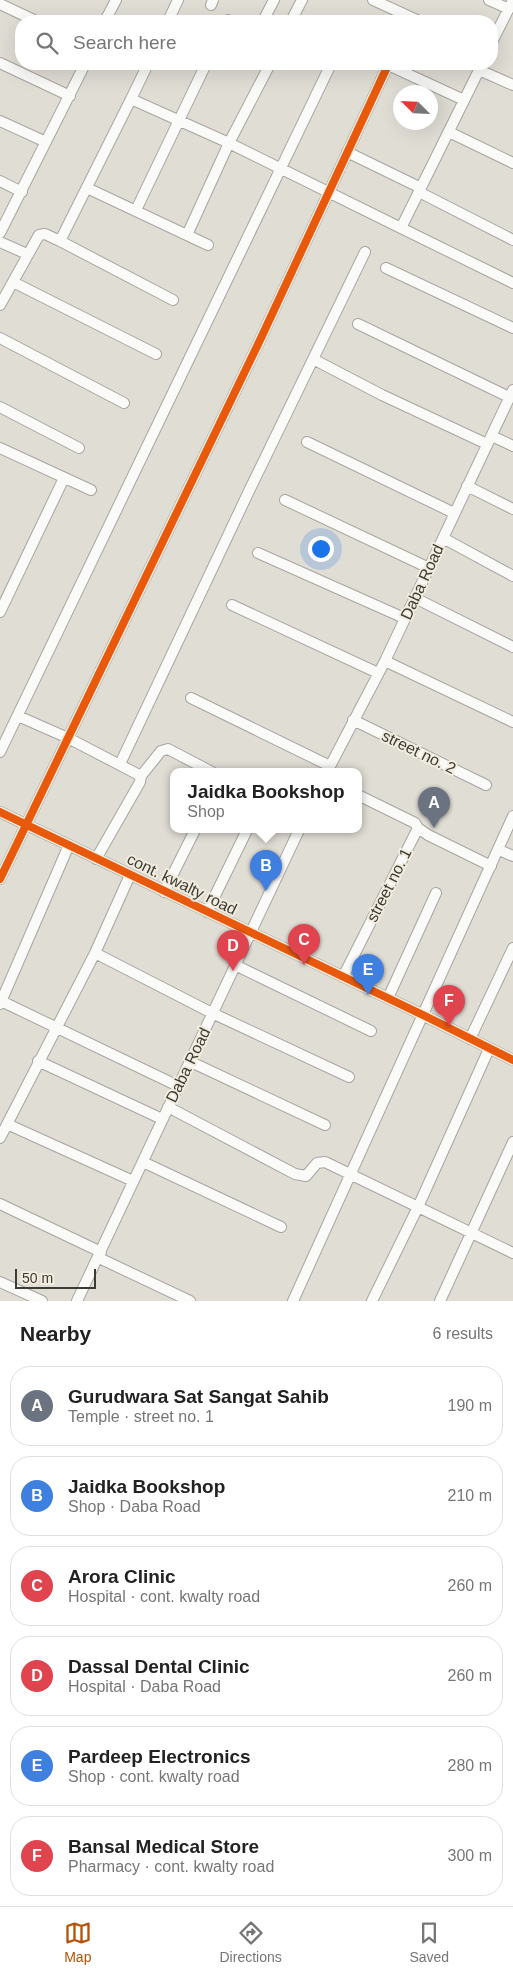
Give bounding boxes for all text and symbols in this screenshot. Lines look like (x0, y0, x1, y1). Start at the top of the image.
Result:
search box (15, 15, 498, 70)
icon: search (33, 29, 61, 57)
text: Search here (73, 32, 177, 53)
north arrow (393, 85, 438, 130)
your location (308, 536, 334, 562)
street label: Daba Road (397, 542, 447, 622)
street label: street no. 2 (379, 727, 459, 777)
popup (170, 768, 362, 833)
text: Jaidka Bookshop (187, 781, 345, 802)
pin: A (418, 787, 450, 828)
text: Shop (187, 803, 225, 820)
street label: street no. 1 (363, 845, 415, 925)
street label: cont. kwalty road (124, 850, 240, 918)
pin: B (250, 850, 282, 891)
pin: C (288, 924, 320, 965)
pin: D (217, 930, 249, 971)
pin: E (352, 954, 384, 995)
pin: F (433, 985, 465, 1026)
street label: Daba Road (163, 1025, 213, 1105)
scale bar (15, 1266, 96, 1289)
text: 50 m (22, 1270, 53, 1286)
text: Nearby (20, 1322, 91, 1345)
text: 6 results (433, 1325, 493, 1342)
text: Gurudwara Sat Sangat Sahib (68, 1386, 329, 1407)
text: A (31, 1397, 43, 1414)
text: 190 m (448, 1397, 492, 1414)
text: Temple · street no. 1 (68, 1408, 214, 1425)
text: Jaidka Bookshop (68, 1476, 225, 1497)
text: B (31, 1487, 43, 1504)
text: 210 m (448, 1487, 492, 1504)
text: Shop · Daba Road (68, 1498, 201, 1515)
text: Arora Clinic (68, 1566, 176, 1587)
text: C (31, 1577, 43, 1594)
text: 260 m (448, 1577, 492, 1594)
text: Hospital · cont. kwalty road (68, 1588, 260, 1605)
text: Dassal Dental Clinic (68, 1656, 250, 1677)
text: D (31, 1667, 43, 1684)
text: 260 m (448, 1667, 492, 1684)
text: Hospital · Daba Road (68, 1678, 221, 1695)
text: Pardeep Electronics (68, 1746, 251, 1767)
text: E (32, 1757, 42, 1774)
text: 280 m (448, 1757, 492, 1774)
text: Shop · cont. kwalty road (68, 1768, 240, 1785)
text: Bansal Medical Store (68, 1836, 259, 1857)
text: F (32, 1847, 42, 1864)
text: 300 m (448, 1847, 492, 1864)
text: Pharmacy · cont. kwalty road (68, 1858, 274, 1875)
tab: Map (64, 1919, 92, 1965)
tab: Directions (220, 1919, 282, 1965)
tab: Saved (409, 1919, 449, 1965)

